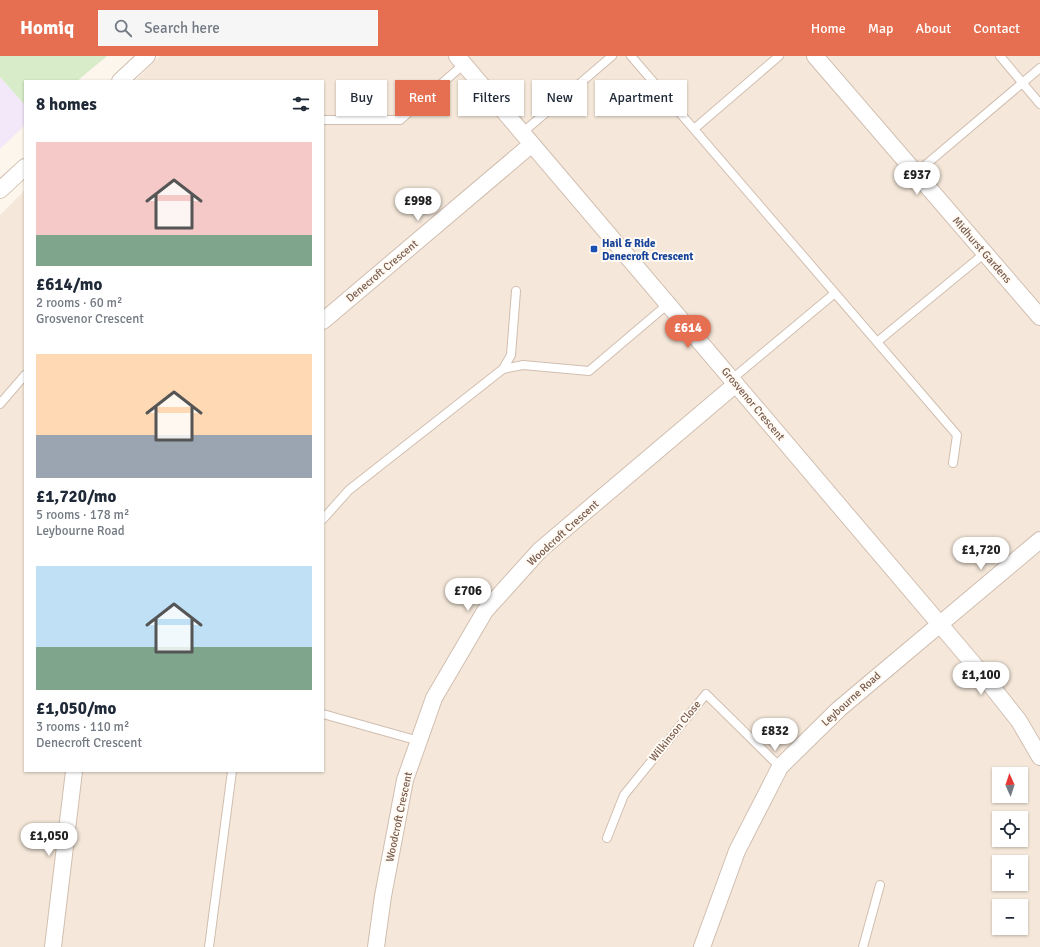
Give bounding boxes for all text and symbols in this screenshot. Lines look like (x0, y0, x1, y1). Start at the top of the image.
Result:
search box (98, 10, 378, 46)
text: Homiq (20, 16, 74, 40)
icon: search (112, 17, 134, 39)
text: Search here (144, 19, 220, 37)
text: Home (811, 20, 846, 37)
text: Map (868, 20, 893, 37)
text: About (915, 20, 951, 37)
text: Contact (973, 20, 1020, 37)
chip: Buy (336, 80, 387, 116)
chip: Rent (395, 80, 450, 116)
chip: Filters (458, 80, 524, 116)
chip: New (532, 80, 587, 116)
chip: Apartment (595, 80, 687, 116)
icon: filters (290, 93, 312, 115)
text: 8 homes (36, 94, 97, 115)
pin: £937 (893, 162, 941, 196)
text: £937 (903, 167, 931, 183)
icon: home (138, 168, 210, 240)
pin: £998 (394, 188, 442, 222)
text: £998 (404, 193, 432, 209)
street label: Midhurst Gardens (950, 214, 1014, 286)
street label: Denecroft Crescent (343, 237, 421, 305)
place label: Hail & Ride Denecroft Crescent (602, 237, 693, 263)
marker: Hail & Ride Denecroft Crescent (589, 244, 599, 254)
text: £614/mo (36, 274, 102, 295)
text: 2 rooms · 60 m² (36, 295, 122, 311)
text: Grosvenor Crescent (36, 311, 144, 327)
pin: £614 (664, 315, 712, 349)
text: £614 (674, 320, 702, 336)
street label: Grosvenor Crescent (719, 365, 787, 443)
icon: home (138, 380, 210, 452)
text: £1,720/mo (36, 486, 116, 507)
street label: Woodcroft Crescent (525, 497, 602, 569)
text: 5 rooms · 178 m² (36, 507, 129, 523)
text: Leybourne Road (36, 523, 125, 539)
pin: £1,720 (948, 537, 1014, 571)
text: £1,720 (962, 542, 1000, 558)
pin: £706 (444, 578, 492, 612)
text: £706 (454, 583, 482, 599)
icon: home (138, 592, 210, 664)
pin: £1,100 (948, 662, 1014, 696)
text: £1,100 (962, 667, 1000, 683)
street label: Leybourne Road (819, 669, 883, 729)
text: £1,050/mo (36, 698, 116, 719)
street label: Wilkinson Close (646, 698, 704, 764)
pin: £832 (751, 718, 799, 752)
text: 3 rooms · 110 m² (36, 719, 129, 735)
text: £832 (761, 723, 789, 739)
text: Denecroft Crescent (36, 735, 142, 751)
north arrow (992, 767, 1028, 803)
map controls (992, 767, 1028, 935)
street label: Woodcroft Crescent (383, 771, 415, 863)
button: locate (992, 811, 1028, 847)
pin: £1,050 (16, 823, 82, 857)
text: £1,050 (30, 828, 68, 844)
button: + (992, 855, 1028, 891)
button: − (992, 899, 1028, 935)

